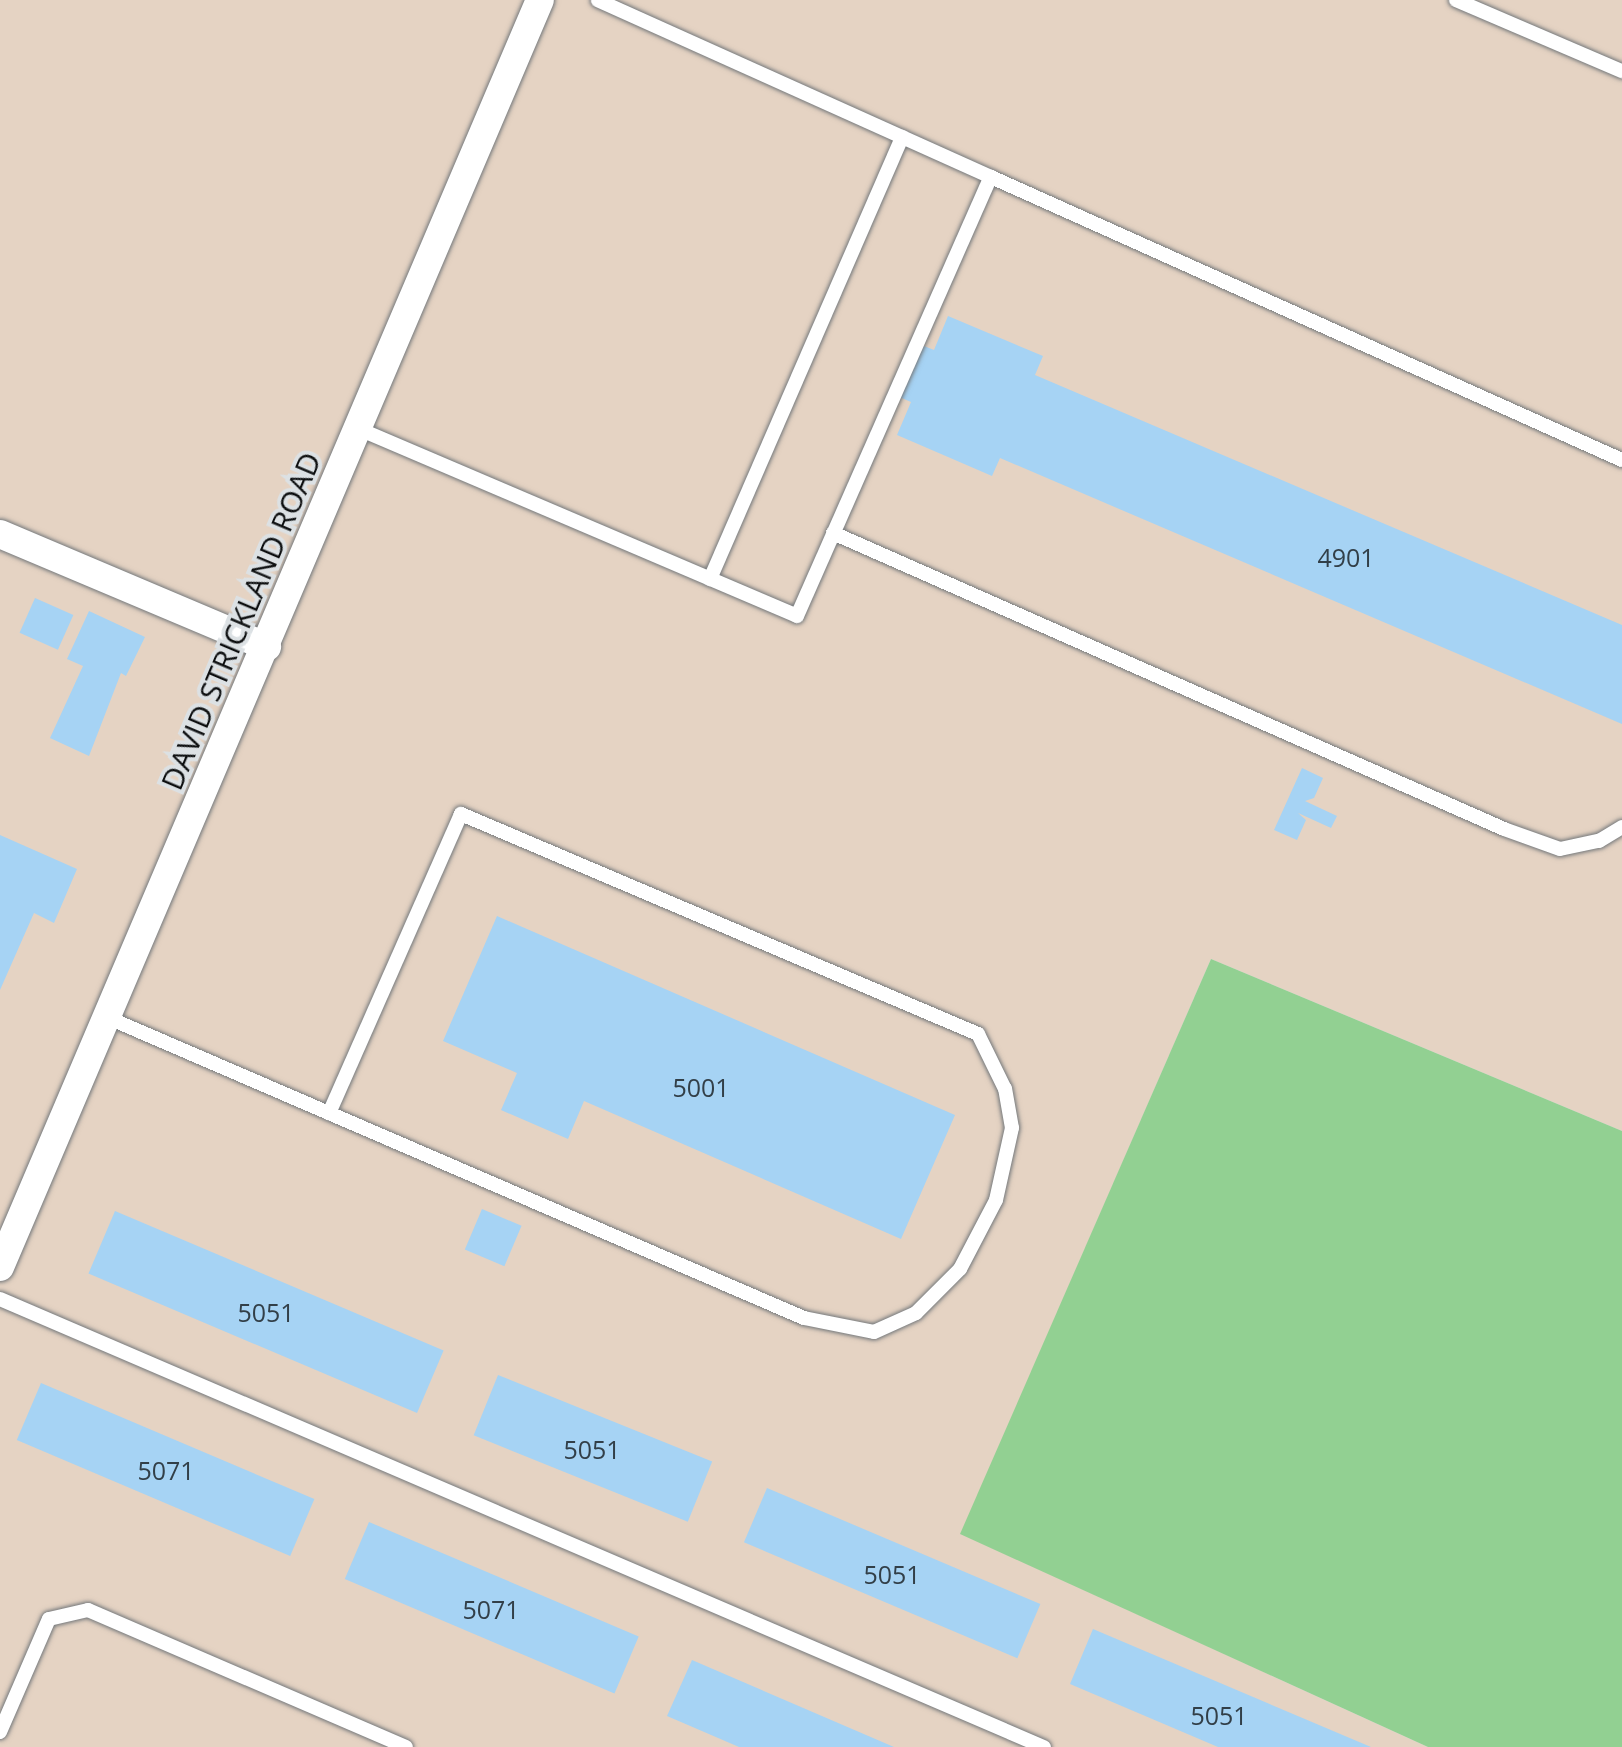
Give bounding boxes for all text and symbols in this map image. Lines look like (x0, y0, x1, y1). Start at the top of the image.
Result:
street label: DAVID STRICKLAND ROAD (154, 447, 328, 795)
house number: 4901 (1317, 542, 1375, 572)
house number: 5001 (672, 1072, 730, 1102)
house number: 5051 (237, 1297, 295, 1327)
house number: 5051 (563, 1434, 621, 1464)
house number: 5071 (137, 1455, 195, 1485)
house number: 5051 (863, 1559, 921, 1589)
house number: 5071 (462, 1594, 520, 1624)
house number: 5051 (1190, 1700, 1248, 1730)

